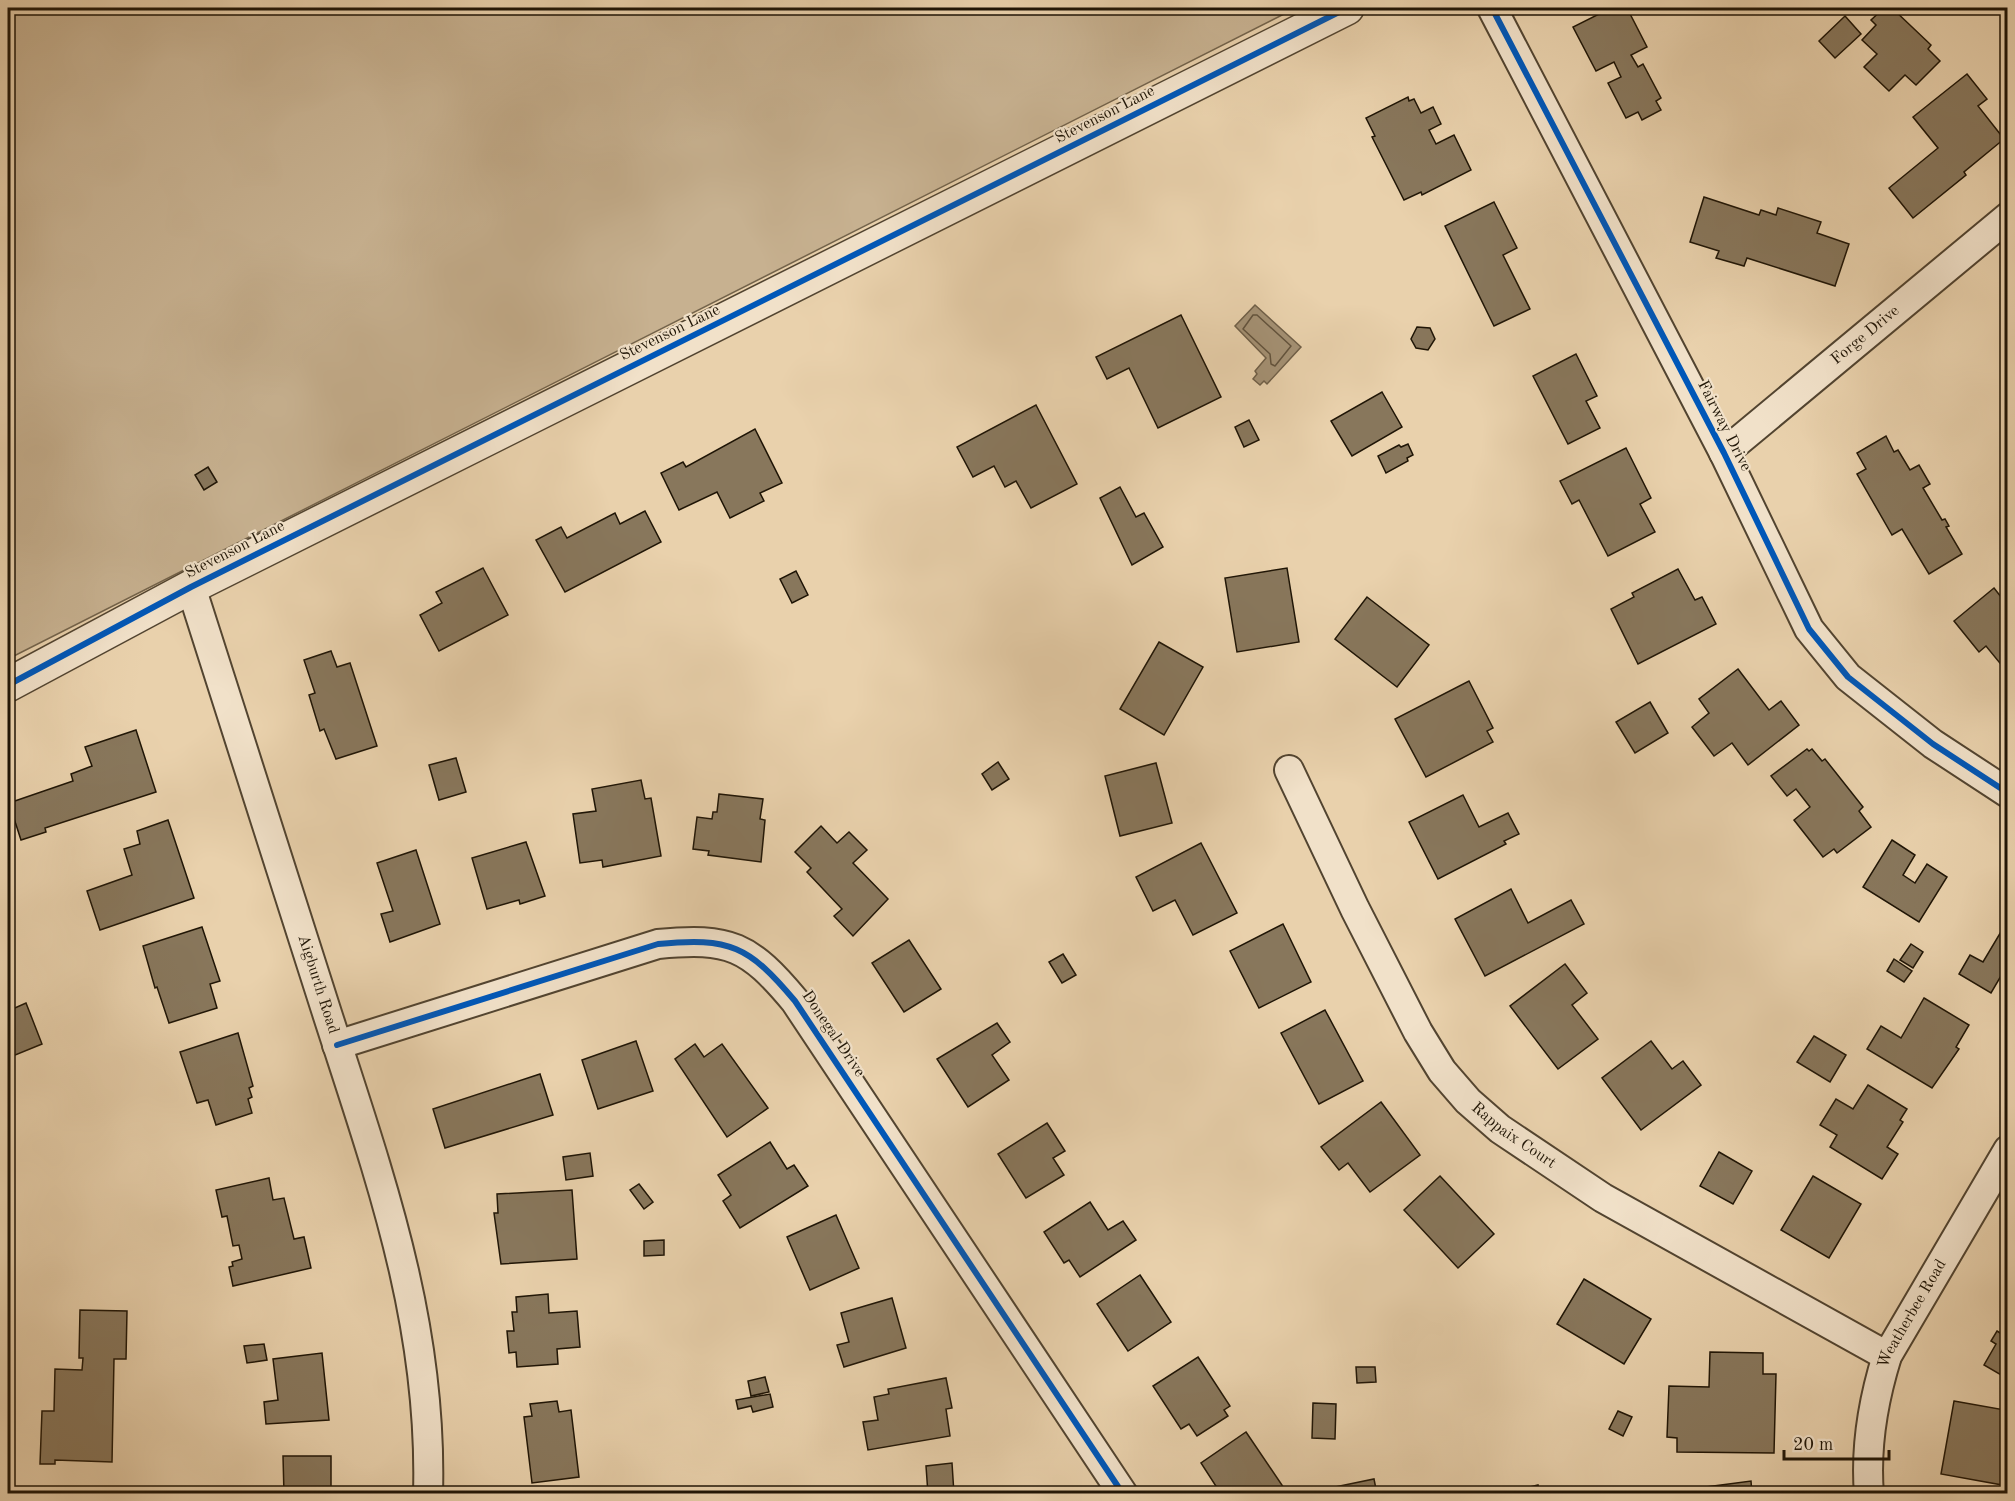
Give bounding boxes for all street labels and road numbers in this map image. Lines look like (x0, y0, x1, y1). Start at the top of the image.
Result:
street label: Stevenson Lane (1053, 83, 1157, 147)
street label: Stevenson Lane (617, 302, 723, 364)
street label: Forge Drive (1828, 303, 1903, 368)
street label: Fairway Drive (1694, 378, 1754, 474)
street label: Stevenson Lane (183, 518, 287, 582)
street label: Aigburth Road (295, 933, 341, 1036)
street label: Donegal Drive (798, 988, 868, 1080)
street label: Rappaix Court (1468, 1100, 1559, 1172)
street label: Weatherbee Road (1876, 1257, 1950, 1370)

